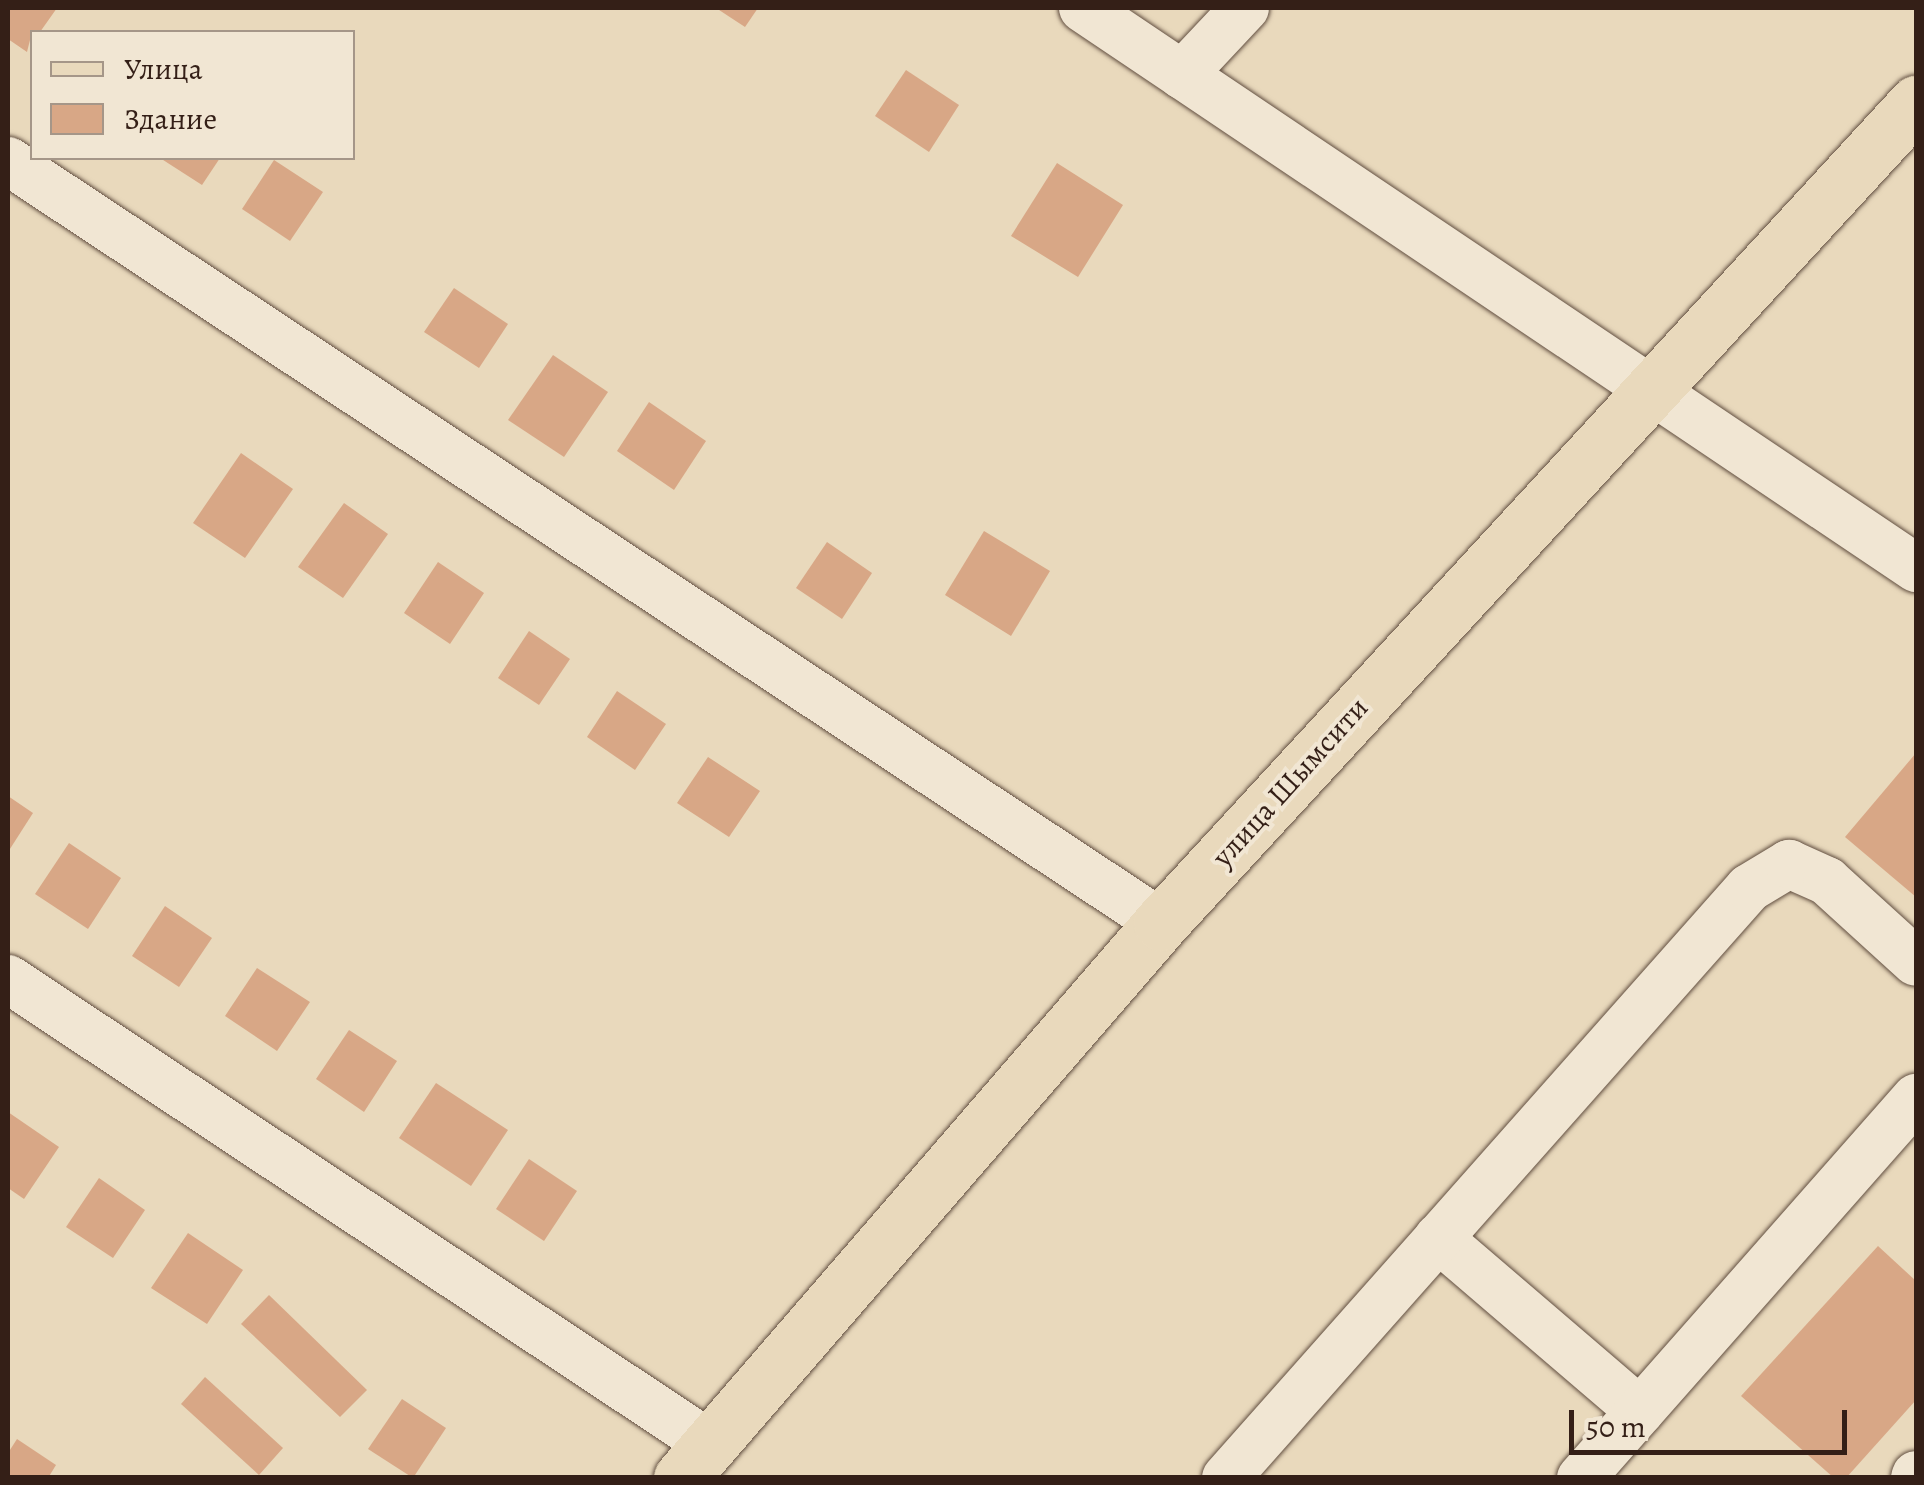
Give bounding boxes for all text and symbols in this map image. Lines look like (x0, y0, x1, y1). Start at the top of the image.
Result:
legend (30, 30, 355, 160)
text: Улица (124, 49, 203, 89)
text: Здание (124, 99, 217, 139)
street label: улица Шымсити (1204, 690, 1376, 874)
scale bar (1574, 1390, 1852, 1452)
text: 50 m (1586, 1407, 1646, 1447)

